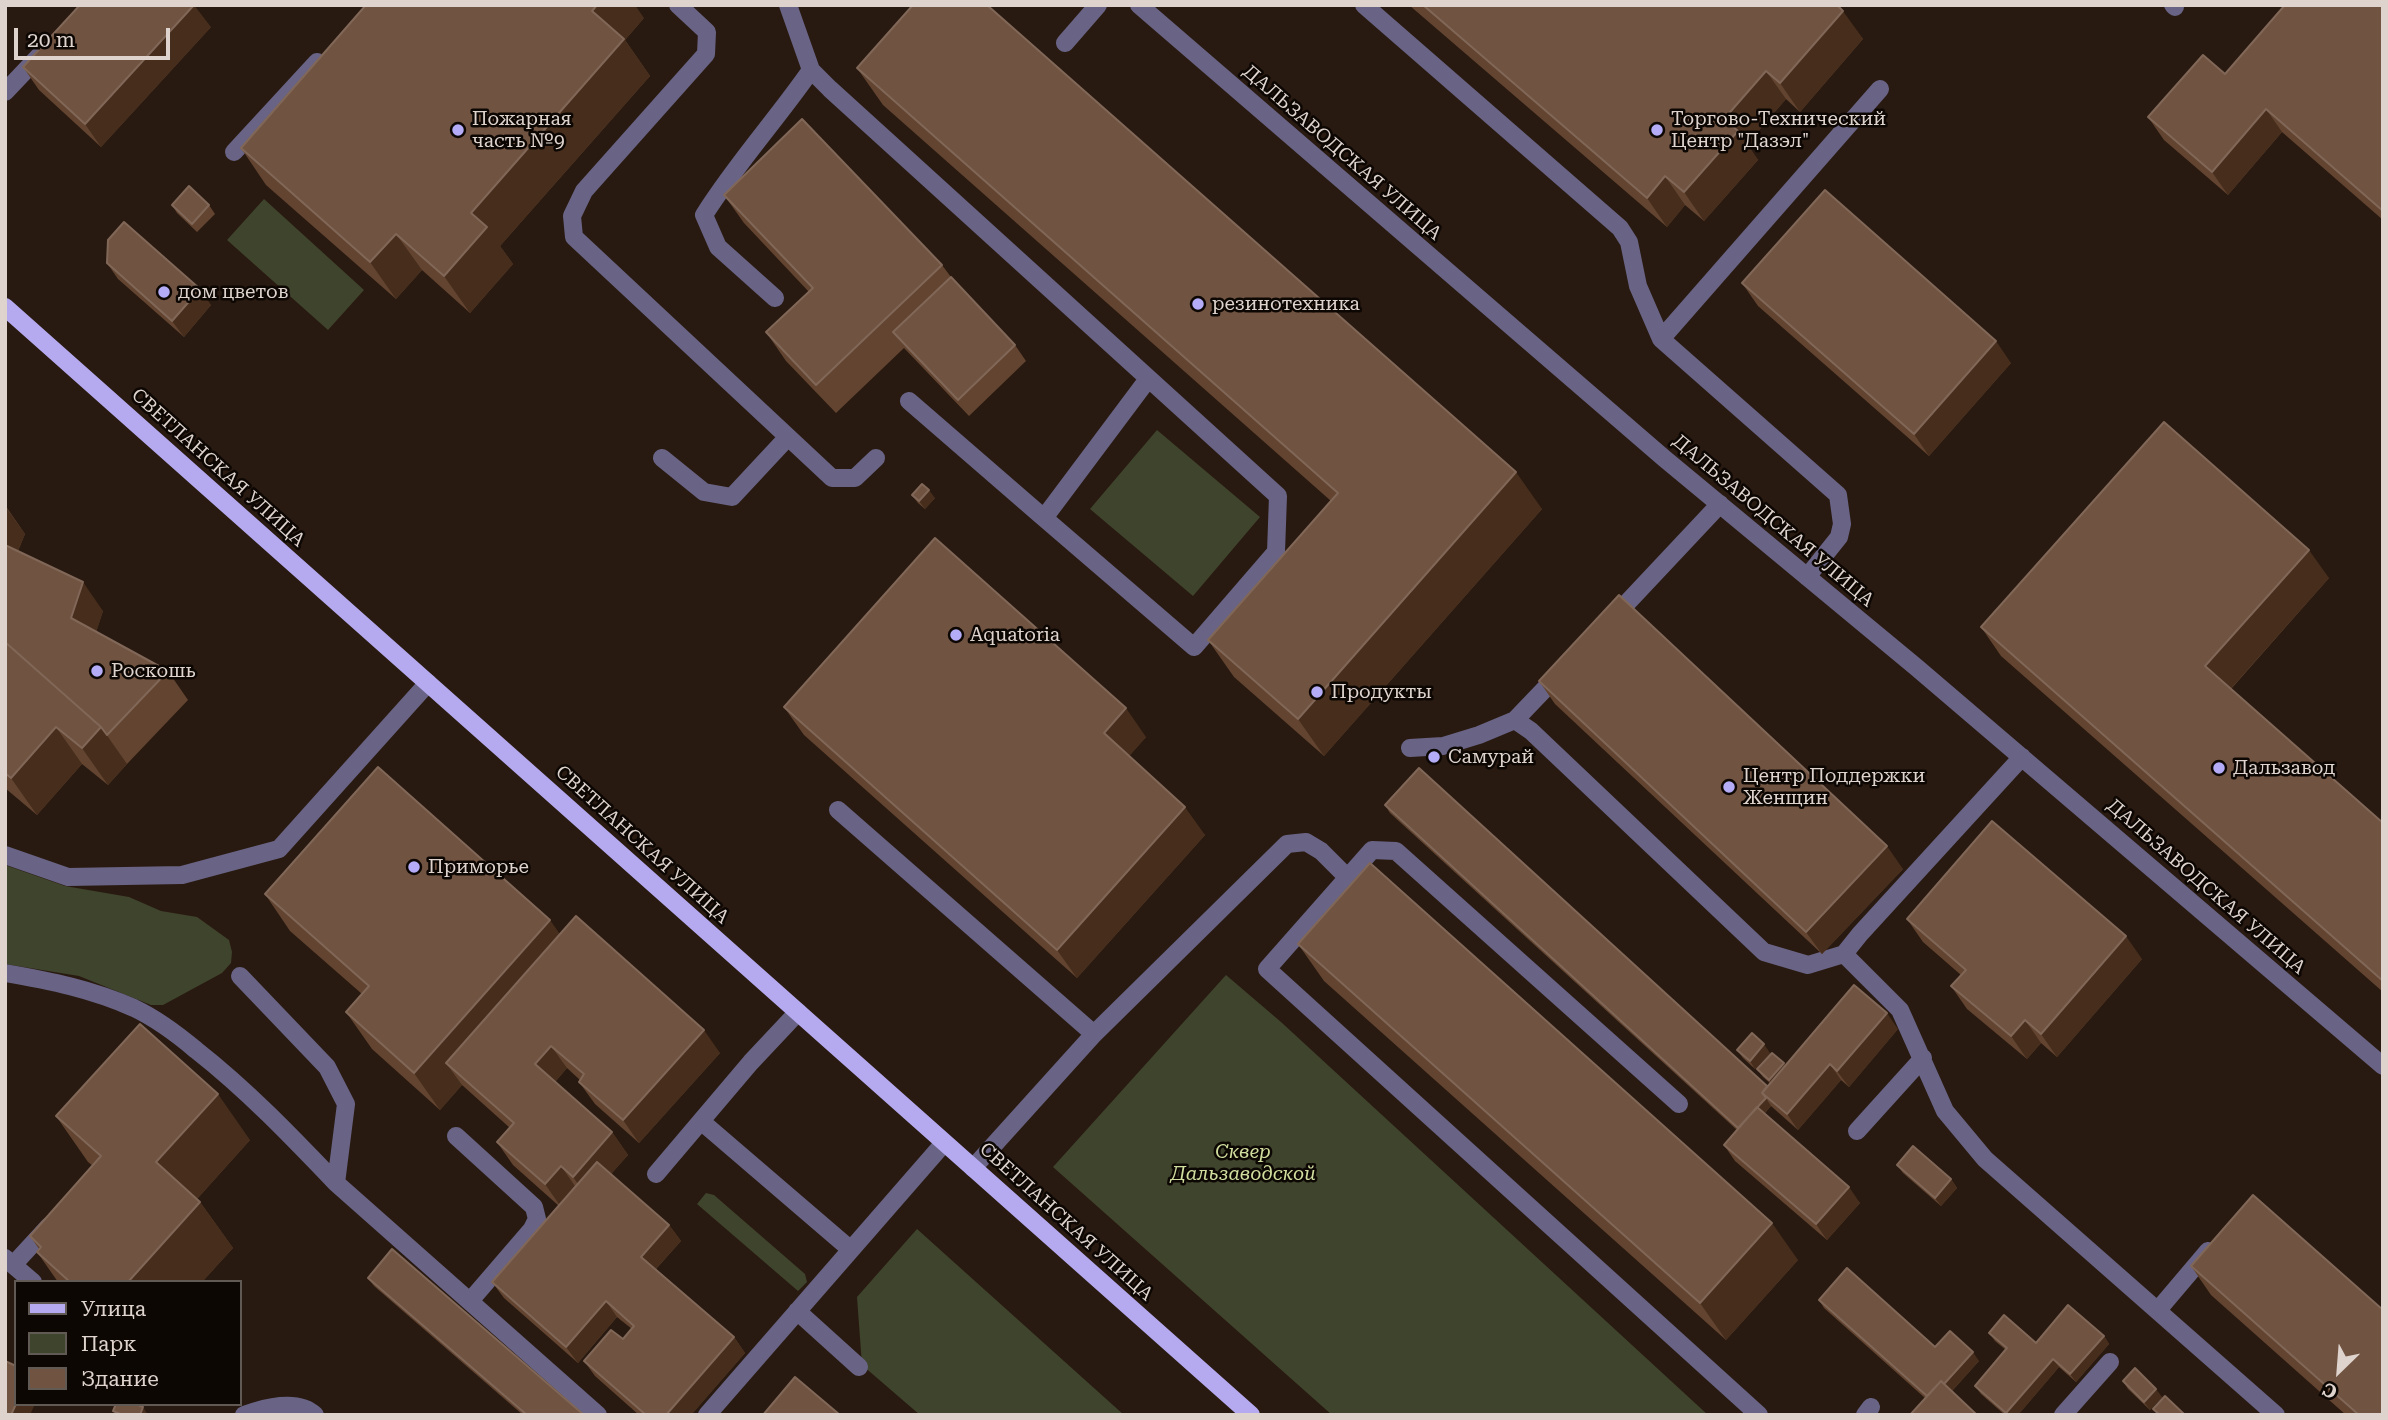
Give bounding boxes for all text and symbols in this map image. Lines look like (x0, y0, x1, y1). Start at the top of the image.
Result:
scale bar (18, 14, 173, 58)
text: 20 m (27, 28, 75, 52)
street label: ДАЛЬЗАВОДСКАЯ УЛИЦА (1238, 61, 1446, 245)
place label: Пожарная часть №9 (472, 108, 572, 152)
place label: Торгово-Технический Центр "Дазэл" (1671, 108, 1886, 152)
marker: Пожарная часть №9 (450, 122, 466, 138)
marker: Торгово-Технический Центр "Дазэл" (1649, 122, 1665, 138)
place label: дом цветов (178, 281, 289, 303)
marker: дом цветов (156, 284, 172, 300)
place label: резинотехника (1212, 293, 1360, 315)
marker: резинотехника (1190, 296, 1206, 312)
street label: СВЕТЛАНСКАЯ УЛИЦА (127, 384, 309, 552)
street label: ДАЛЬЗАВОДСКАЯ УЛИЦА (1668, 430, 1878, 612)
place label: Aquatoria (970, 624, 1060, 646)
marker: Aquatoria (948, 627, 964, 643)
place label: Роскошь (111, 660, 196, 682)
marker: Роскошь (89, 663, 105, 679)
place label: Продукты (1331, 681, 1432, 703)
marker: Продукты (1309, 684, 1325, 700)
place label: Самурай (1448, 746, 1534, 768)
marker: Самурай (1426, 749, 1442, 765)
place label: Дальзавод (2233, 757, 2335, 779)
marker: Дальзавод (2211, 760, 2227, 776)
street label: СВЕТЛАНСКАЯ УЛИЦА (551, 761, 733, 929)
place label: Центр Поддержки Женщин (1743, 765, 1925, 809)
marker: Центр Поддержки Женщин (1721, 779, 1737, 795)
street label: ДАЛЬЗАВОДСКАЯ УЛИЦА (2102, 795, 2310, 979)
place label: Приморье (428, 856, 529, 878)
marker: Приморье (406, 859, 422, 875)
street label: СВЕТЛАНСКАЯ УЛИЦА (975, 1138, 1157, 1306)
park label: Сквер Дальзаводской (1170, 1141, 1316, 1185)
legend (14, 1280, 242, 1406)
text: Улица (81, 1297, 146, 1321)
text: Парк (81, 1332, 137, 1356)
north arrow (2304, 1336, 2374, 1406)
text: Здание (81, 1367, 159, 1391)
text: С (2319, 1377, 2341, 1404)

